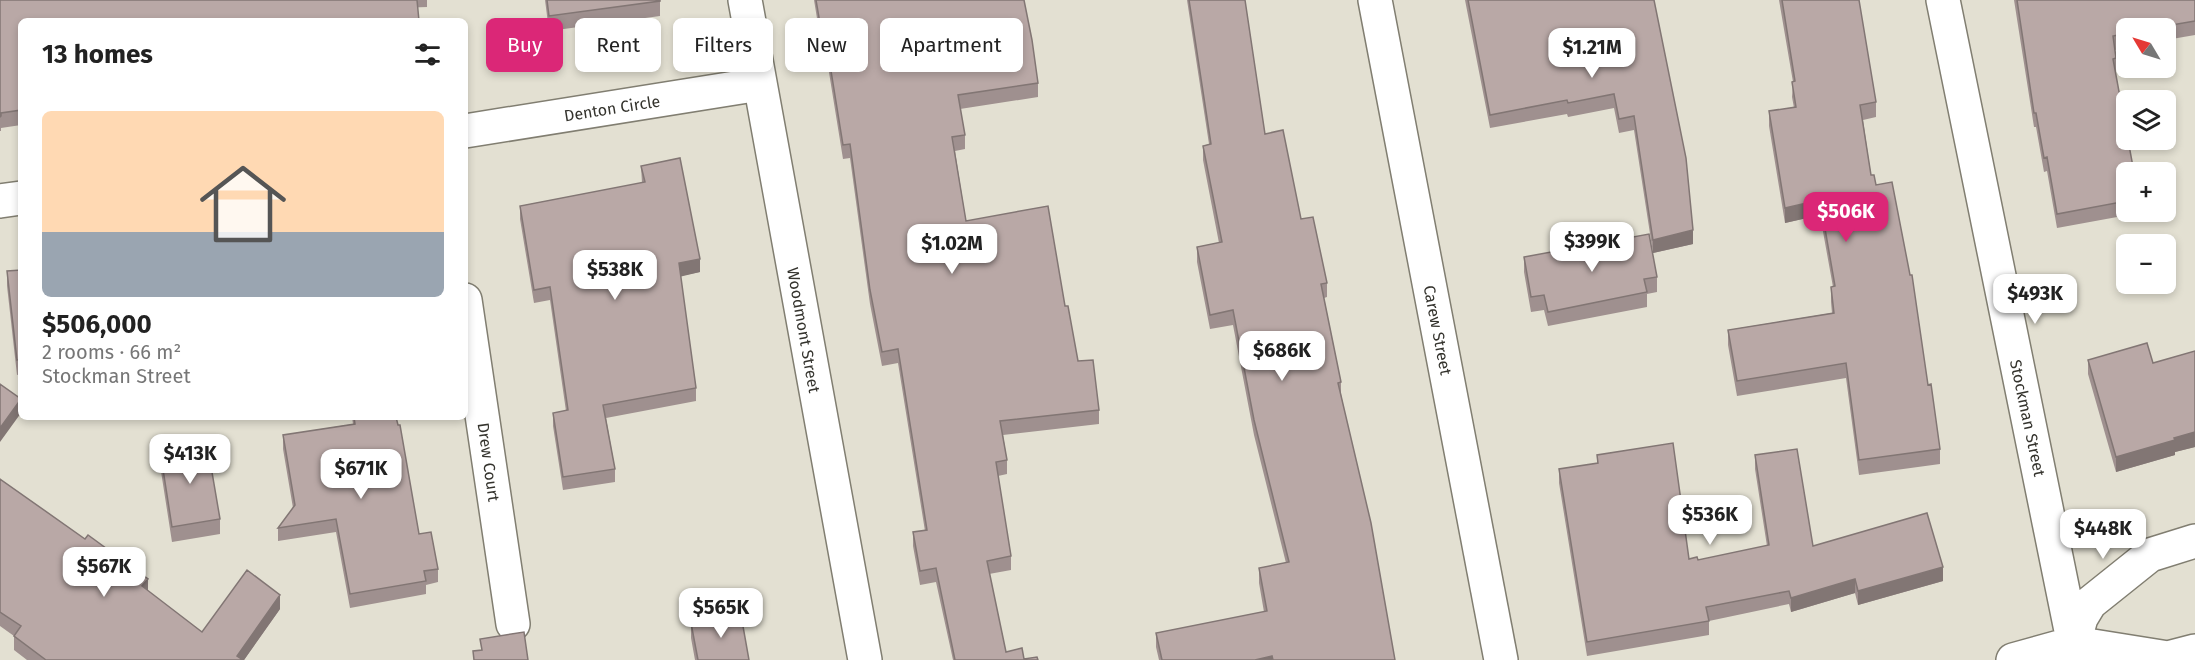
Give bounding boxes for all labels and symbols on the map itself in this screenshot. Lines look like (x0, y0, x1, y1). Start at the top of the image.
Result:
north arrow (2116, 18, 2176, 78)
pin: $1.21M (1543, 28, 1641, 79)
street label: Denton Circle (563, 92, 661, 125)
pin: $506K (1804, 192, 1888, 243)
pin: $399K (1550, 222, 1634, 273)
pin: $1.02M (903, 224, 1001, 275)
pin: $538K (573, 250, 657, 301)
street label: Woodmont Street (783, 266, 824, 395)
pin: $493K (1993, 274, 2077, 325)
street label: Carew Street (1419, 284, 1456, 377)
pin: $686K (1240, 331, 1324, 382)
street label: Stockman Street (2006, 358, 2049, 478)
street label: Drew Court (474, 421, 503, 503)
pin: $413K (148, 434, 232, 485)
pin: $671K (319, 449, 403, 500)
pin: $536K (1668, 495, 1752, 546)
pin: $448K (2061, 509, 2145, 560)
pin: $567K (62, 547, 146, 598)
pin: $565K (679, 588, 763, 639)

